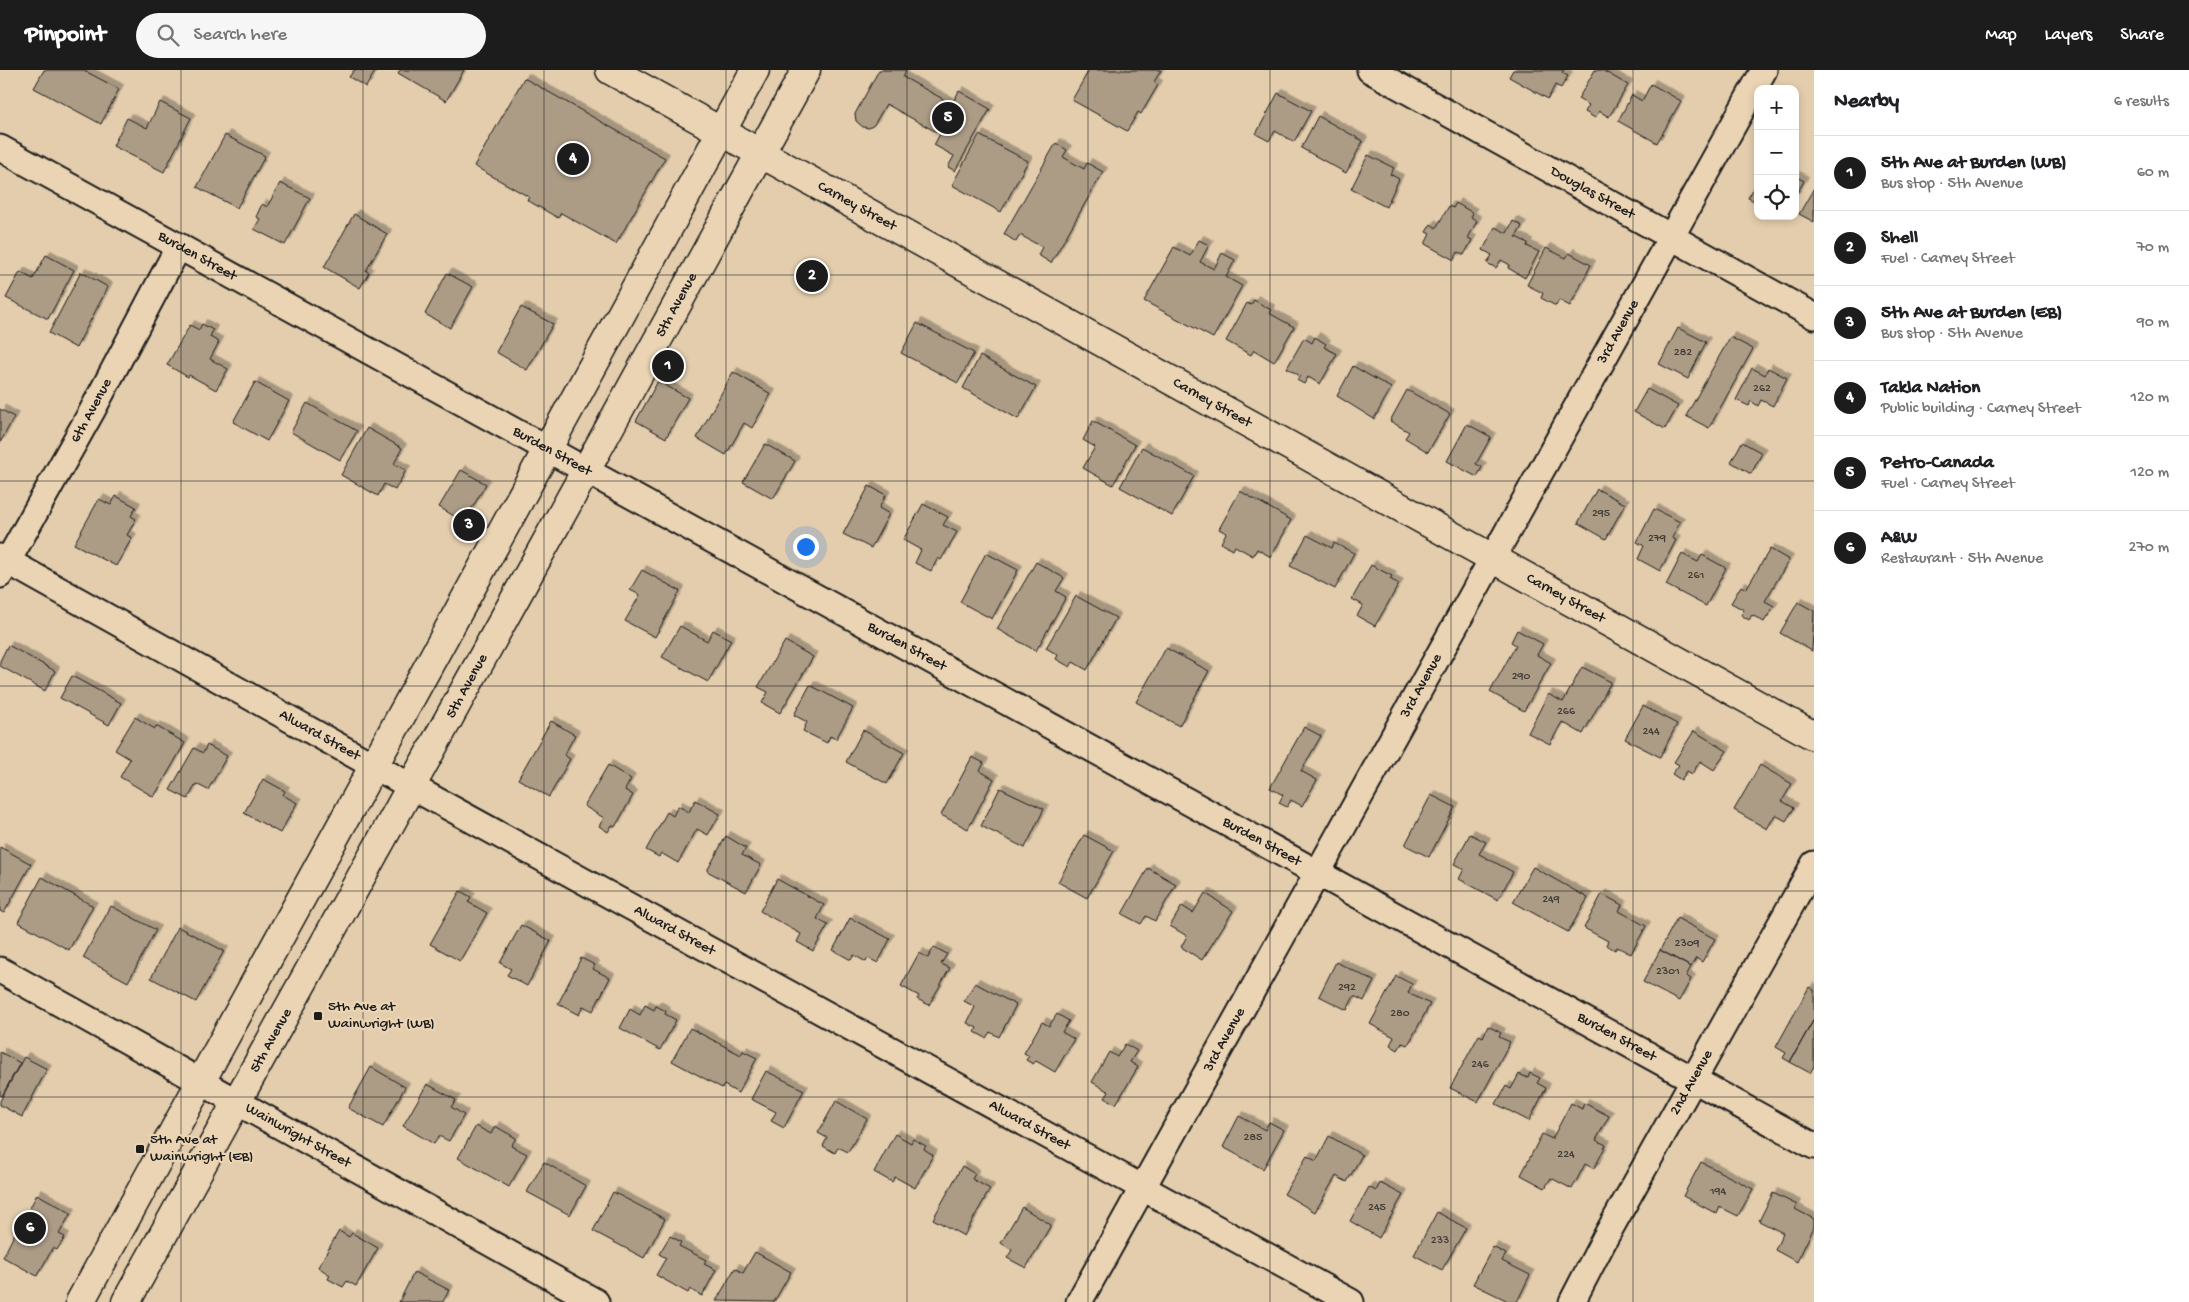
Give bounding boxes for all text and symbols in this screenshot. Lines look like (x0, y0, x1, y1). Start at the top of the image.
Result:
search box (136, 13, 486, 58)
text: Pinpoint (25, 21, 106, 50)
icon: search (154, 21, 182, 49)
text: Search here (194, 24, 287, 47)
text: Map (1985, 25, 2017, 46)
text: Layers (2045, 25, 2092, 46)
text: Share (2120, 25, 2164, 46)
map controls (1754, 85, 1799, 220)
button: + (1754, 85, 1799, 130)
text: Nearby (1834, 90, 1899, 115)
text: 6 results (2114, 93, 2169, 112)
pin: 5 (932, 99, 964, 137)
button: − (1754, 130, 1799, 175)
pin: 4 (557, 140, 589, 178)
text: 5th Ave at Burden (WB) (1881, 152, 2067, 175)
street label: Douglas Street (1546, 162, 1639, 225)
text: 1 (1847, 164, 1853, 183)
text: 60 m (2137, 164, 2169, 183)
button: locate (1754, 175, 1799, 220)
text: Bus stop · 5th Avenue (1881, 175, 2023, 194)
street label: Carney Street (814, 177, 901, 236)
street label: Burden Street (154, 227, 241, 286)
text: Shell (1881, 227, 1918, 250)
text: 2 (1846, 239, 1854, 258)
text: 70 m (2136, 239, 2169, 258)
text: Fuel · Carney Street (1881, 250, 2015, 269)
pin: 2 (796, 257, 828, 295)
street label: 5th Avenue (652, 269, 702, 340)
street label: 3rd Avenue (1593, 296, 1644, 368)
text: 5th Ave at Burden (EB) (1881, 302, 2062, 325)
text: 3 (1846, 314, 1854, 333)
text: 90 m (2137, 314, 2169, 333)
text: Bus stop · 5th Avenue (1881, 325, 2023, 344)
house number: 282 (1674, 346, 1692, 360)
pin: 1 (652, 347, 684, 385)
street label: Carney Street (1169, 374, 1256, 433)
street label: 6th Avenue (67, 375, 117, 446)
text: Takla Nation (1881, 377, 1980, 400)
house number: 262 (1753, 382, 1771, 396)
text: 4 (1846, 389, 1854, 408)
text: 120 m (2130, 389, 2169, 408)
text: Public building · Carney Street (1881, 400, 2081, 419)
street label: Burden Street (509, 422, 596, 482)
text: Petro-Canada (1881, 452, 1994, 475)
text: 5 (1846, 464, 1854, 483)
text: 120 m (2130, 464, 2169, 483)
text: Fuel · Carney Street (1881, 475, 2015, 494)
pin: 3 (453, 506, 485, 544)
house number: 295 (1592, 507, 1610, 521)
text: A&W (1881, 527, 1917, 550)
house number: 279 (1648, 532, 1666, 546)
your location (793, 534, 819, 560)
text: 6 (1846, 539, 1854, 558)
text: 270 m (2129, 539, 2169, 558)
text: Restaurant · 5th Avenue (1881, 550, 2043, 569)
street label: Carney Street (1523, 569, 1610, 629)
house number: 261 (1688, 569, 1705, 583)
street label: Burden Street (863, 617, 951, 677)
street label: 3rd Avenue (1396, 650, 1447, 722)
street label: 5th Avenue (442, 651, 492, 722)
house number: 290 (1512, 670, 1531, 684)
house number: 266 (1557, 705, 1576, 719)
street label: Alward Street (276, 706, 365, 766)
house number: 244 (1642, 725, 1660, 739)
street label: Burden Street (1218, 813, 1306, 872)
house number: 249 (1542, 893, 1560, 907)
street label: Alward Street (631, 901, 720, 961)
house number: 2309 (1675, 937, 1699, 951)
house number: 2301 (1656, 965, 1680, 979)
house number: 292 (1338, 981, 1356, 995)
place label: 5th Ave at Wainwright (WB) (328, 998, 435, 1033)
street label: 3rd Avenue (1199, 1004, 1250, 1076)
street label: 5th Avenue (246, 1005, 297, 1076)
house number: 280 (1390, 1007, 1410, 1021)
street label: Burden Street (1573, 1008, 1661, 1067)
marker: 5th Ave at Wainwright (WB) (312, 1010, 324, 1022)
street label: 2nd Avenue (1666, 1047, 1717, 1118)
house number: 246 (1471, 1058, 1490, 1072)
street label: Alward Street (986, 1096, 1075, 1156)
street label: Wainwright Street (242, 1099, 355, 1173)
place label: 5th Ave at Wainwright (EB) (150, 1131, 253, 1166)
house number: 285 (1244, 1131, 1262, 1145)
marker: 5th Ave at Wainwright (EB) (134, 1143, 146, 1155)
house number: 224 (1557, 1148, 1575, 1162)
house number: 194 (1709, 1185, 1727, 1199)
house number: 245 (1368, 1201, 1386, 1215)
pin: 6 (14, 1209, 46, 1247)
house number: 233 (1431, 1234, 1449, 1248)

